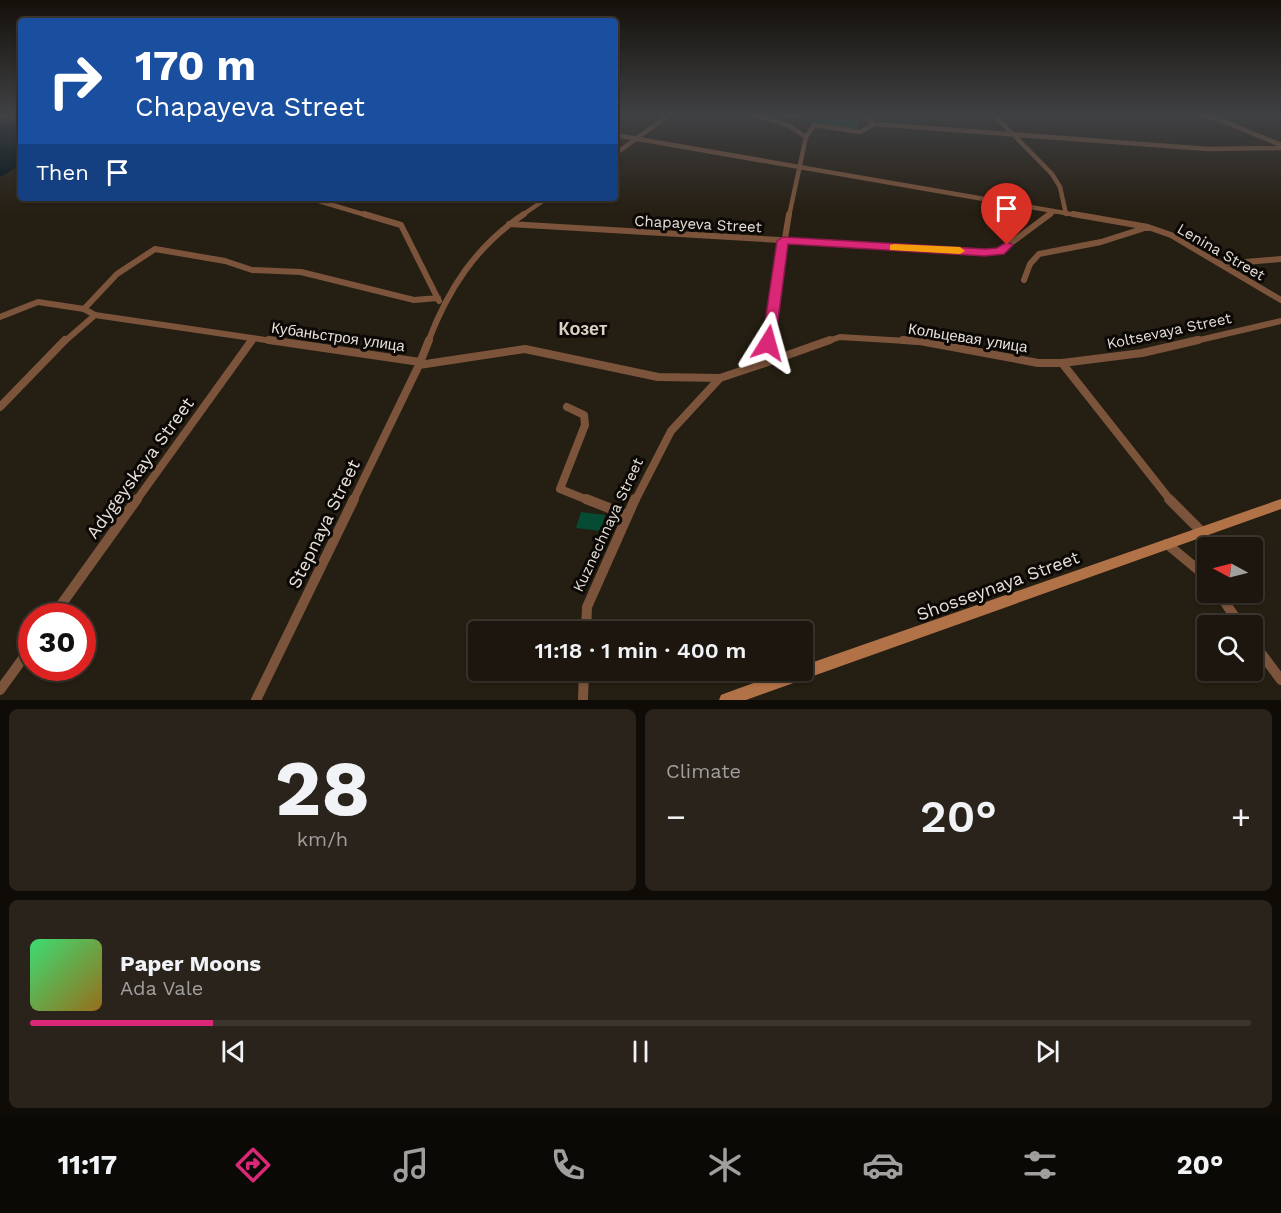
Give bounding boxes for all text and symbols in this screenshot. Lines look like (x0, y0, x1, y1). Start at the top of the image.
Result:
text: 170 m (135, 41, 256, 90)
icon: right (36, 42, 114, 120)
text: Chapayeva Street (135, 91, 365, 123)
icon: arrive (101, 156, 134, 189)
text: Then (36, 160, 89, 185)
pin (981, 183, 1032, 245)
icon: arrive (990, 192, 1023, 225)
street label: Chapayeva Street (634, 212, 763, 236)
street label: Lenina Street (1174, 220, 1269, 285)
street label: Koltsevaya Street (1105, 309, 1234, 353)
position arrow (736, 311, 800, 375)
district label: Козет (558, 318, 608, 339)
street label: Кубаньстроя улица (270, 319, 407, 355)
street label: Кольцевая улица (907, 320, 1030, 356)
street label: Adygeyskaya Street (81, 393, 198, 542)
street label: Kuznechnaya Street (569, 455, 647, 595)
street label: Stepnaya Street (283, 456, 364, 592)
north arrow (1197, 537, 1263, 603)
map controls (1197, 537, 1263, 681)
street label: Shosseynaya Street (914, 546, 1082, 625)
speed limit sign: 30 (18, 603, 96, 681)
button: search (1197, 615, 1263, 681)
text: 11:18 · 1 min · 400 m (535, 638, 746, 663)
text: 28 (275, 742, 370, 834)
text: Climate (666, 759, 741, 783)
text: 20° (920, 790, 997, 843)
text: − (666, 797, 686, 836)
text: + (1231, 797, 1251, 836)
text: km/h (297, 827, 348, 851)
text: Paper Moons (120, 951, 261, 976)
text: Ada Vale (120, 976, 203, 1000)
icon: previous (217, 1035, 250, 1068)
icon: pause (624, 1035, 657, 1068)
icon: next (1031, 1035, 1064, 1068)
icon: directions (232, 1144, 274, 1186)
icon: music (390, 1144, 432, 1186)
icon: phone (547, 1144, 589, 1186)
icon: climate (704, 1144, 746, 1186)
icon: car (862, 1144, 904, 1186)
icon: filters (1019, 1144, 1061, 1186)
text: 11:17 (58, 1149, 117, 1181)
text: 20° (1176, 1149, 1223, 1181)

